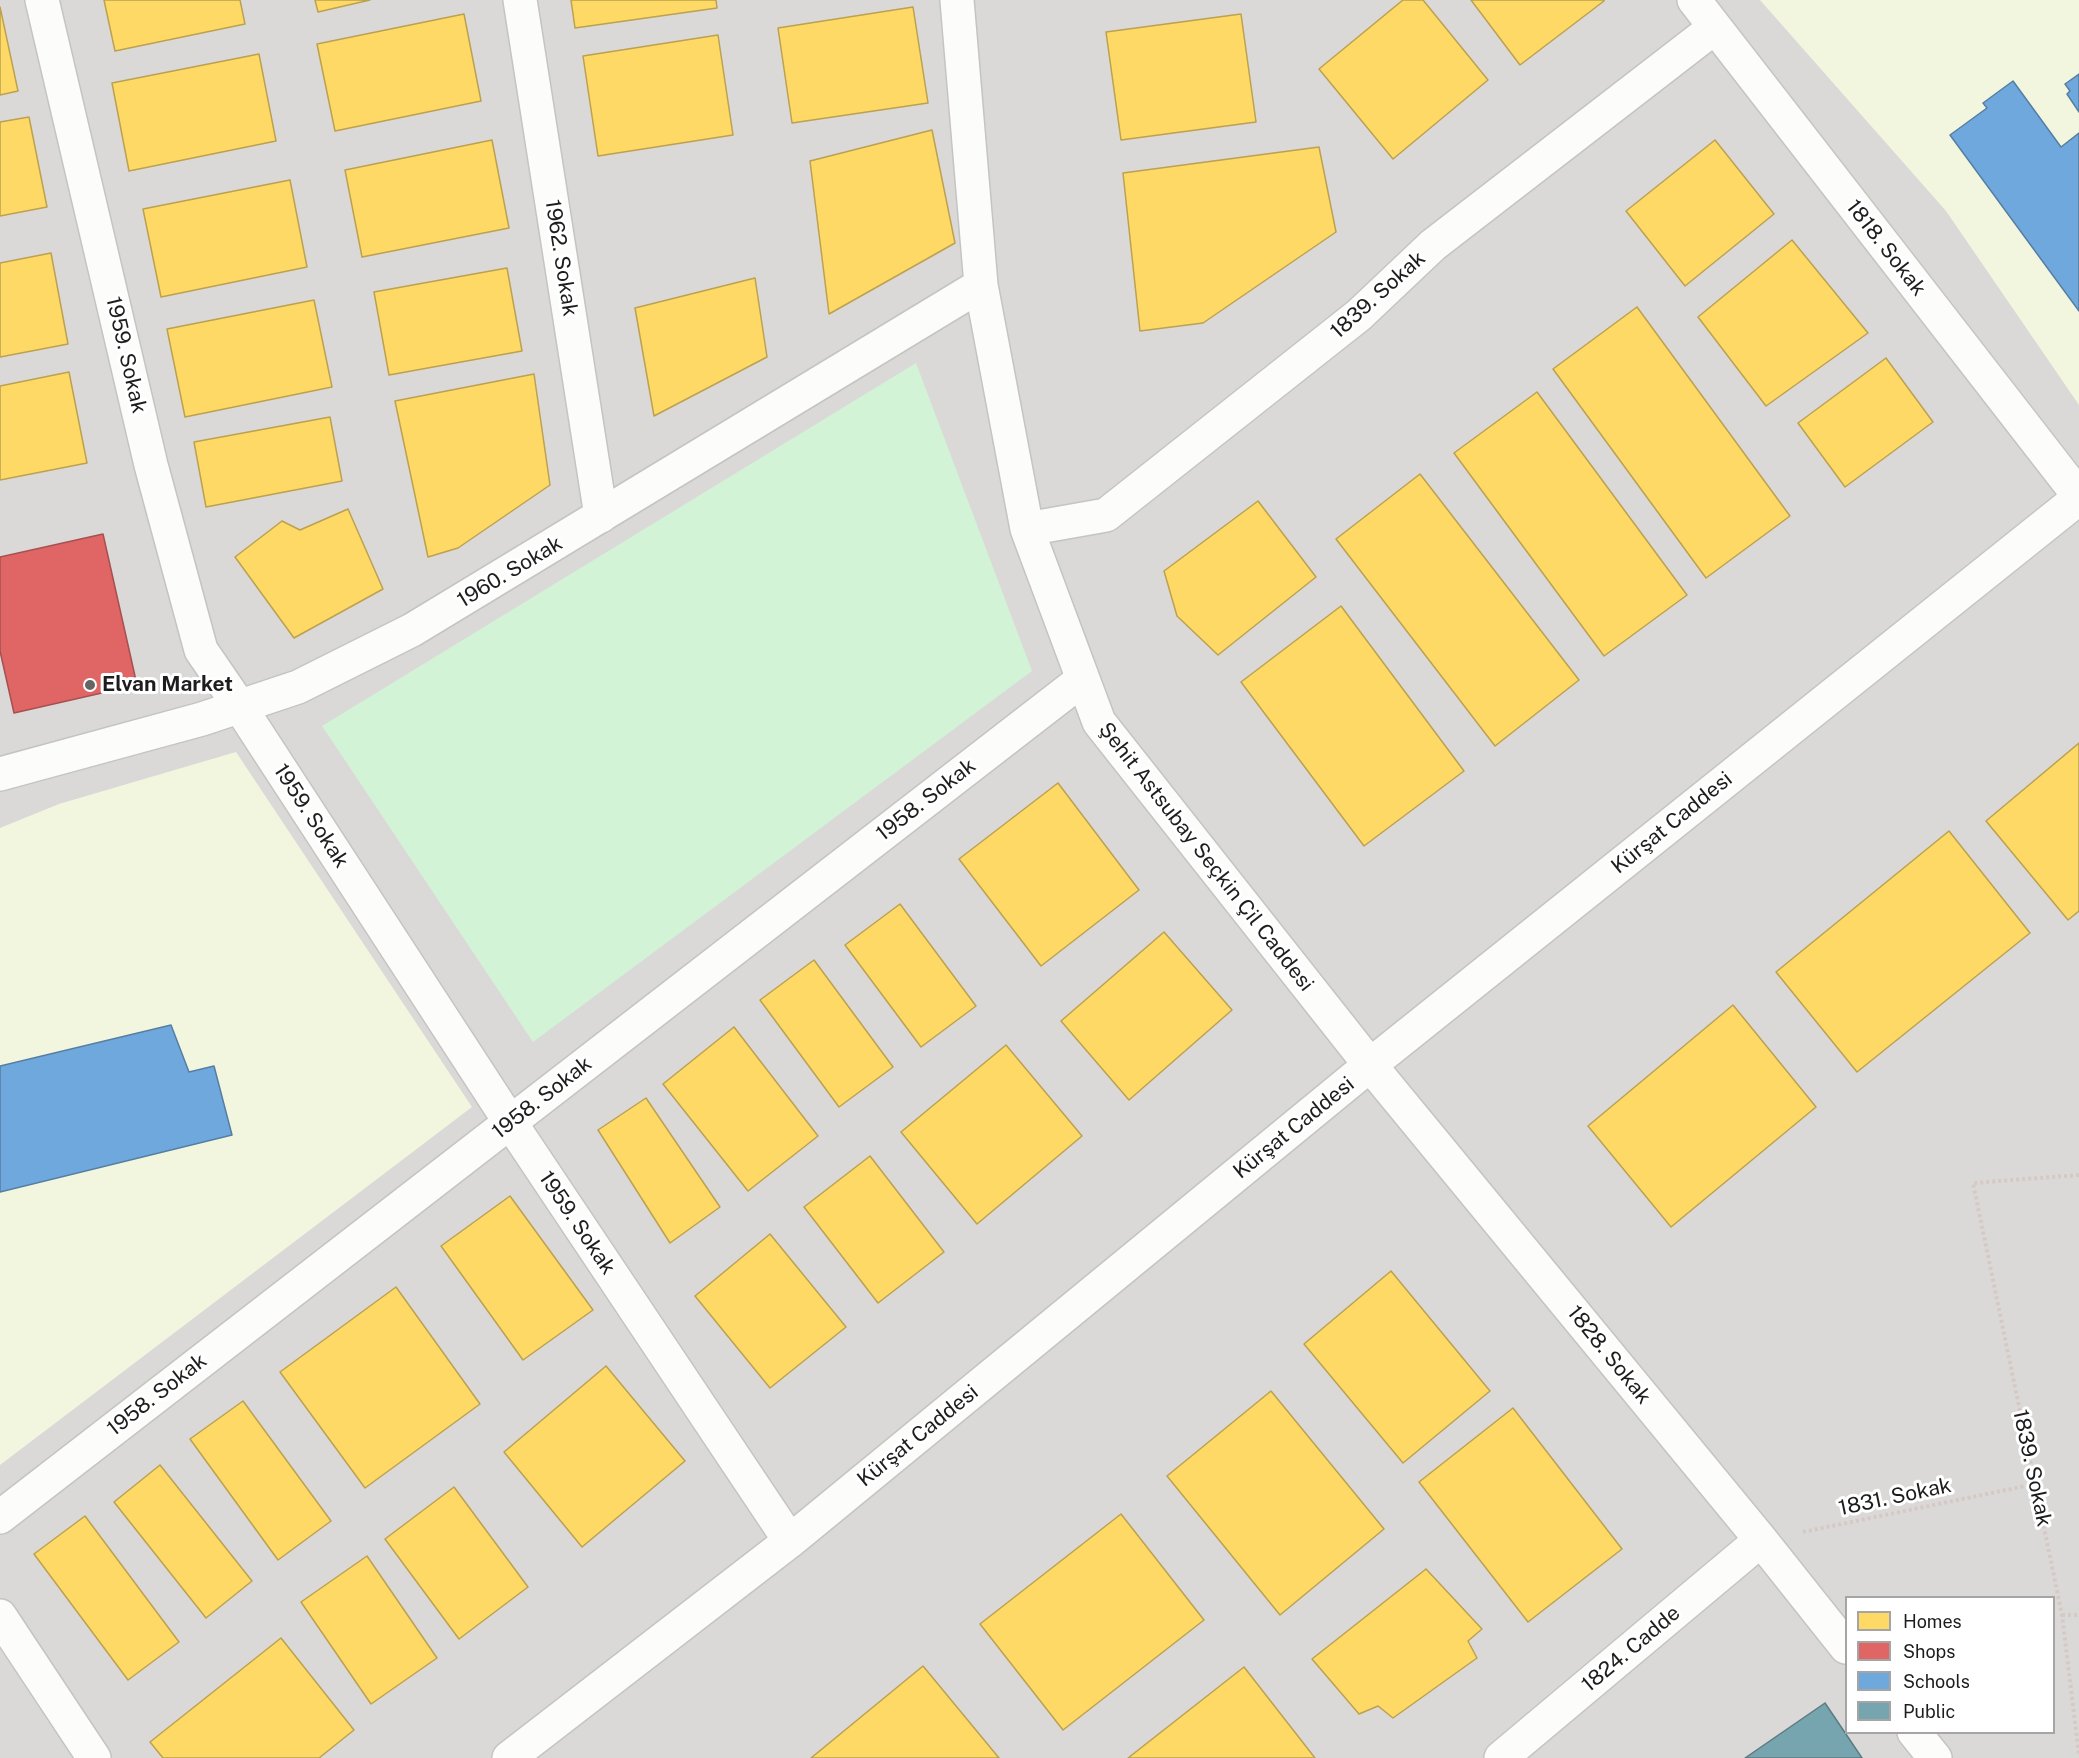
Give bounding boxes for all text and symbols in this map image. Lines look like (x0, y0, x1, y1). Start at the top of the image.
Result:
street label: 1818. Sokak (1841, 195, 1931, 301)
street label: 1962. Sokak (539, 198, 583, 318)
street label: 1839. Sokak (1325, 246, 1431, 344)
street label: 1959. Sokak (100, 294, 152, 416)
street label: 1960. Sokak (453, 531, 567, 613)
place label: Elvan Market (102, 672, 233, 698)
marker: Elvan Market (83, 678, 97, 692)
street label: Şehit Astsubay Seçkin Çil Caddesi (1093, 718, 1319, 996)
street label: 1958. Sokak (871, 753, 981, 847)
street label: 1959. Sokak (268, 759, 354, 873)
street label: Kürşat Caddesi (1607, 767, 1737, 879)
street label: 1958. Sokak (487, 1051, 597, 1145)
street label: Kürşat Caddesi (1229, 1072, 1359, 1184)
street label: 1959. Sokak (533, 1167, 621, 1279)
street label: 1828. Sokak (1562, 1301, 1656, 1409)
street label: 1958. Sokak (102, 1348, 212, 1442)
street label: Kürşat Caddesi (853, 1380, 983, 1492)
street label: 1839. Sokak (2007, 1407, 2057, 1529)
street label: 1831. Sokak (1836, 1473, 1954, 1521)
legend (1845, 1596, 2055, 1734)
street label: 1824. Cadde (1577, 1601, 1685, 1697)
text: Homes (1903, 1611, 1962, 1632)
text: Shops (1903, 1641, 1955, 1662)
text: Schools (1903, 1671, 1970, 1692)
text: Public (1903, 1701, 1955, 1722)

